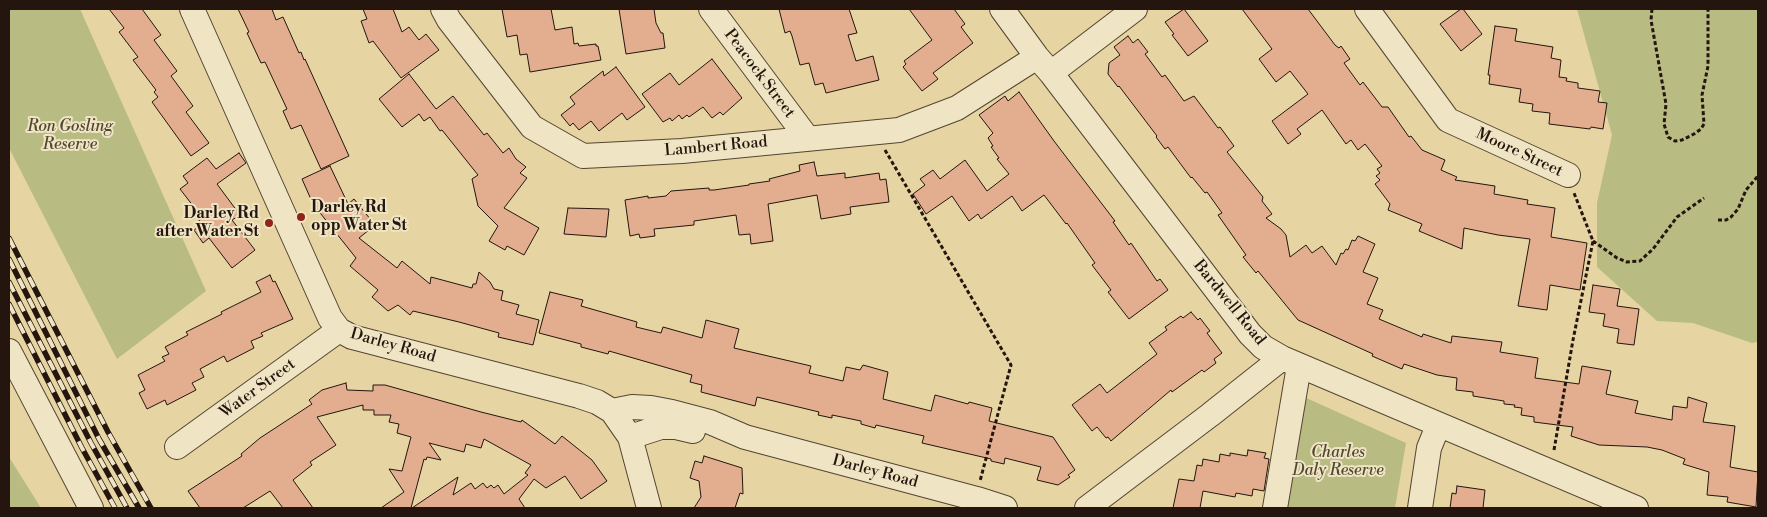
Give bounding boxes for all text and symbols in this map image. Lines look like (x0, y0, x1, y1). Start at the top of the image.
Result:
street label: Peacock Street (719, 26, 799, 122)
park label: Ron Gosling Reserve (27, 117, 113, 155)
street label: Moore Street (1472, 124, 1566, 182)
street label: Lambert Road (664, 133, 768, 161)
place label: Darley Rd opp Water St (311, 198, 407, 236)
place label: Darley Rd after Water St (156, 204, 259, 242)
marker: Darley Rd opp Water St (295, 211, 307, 223)
marker: Darley Rd after Water St (263, 217, 275, 229)
street label: Bardwell Road (1189, 256, 1269, 350)
street label: Darley Road (348, 325, 438, 367)
street label: Water Street (216, 355, 300, 423)
park label: Charles Daly Reserve (1292, 443, 1384, 481)
street label: Darley Road (830, 451, 920, 493)

